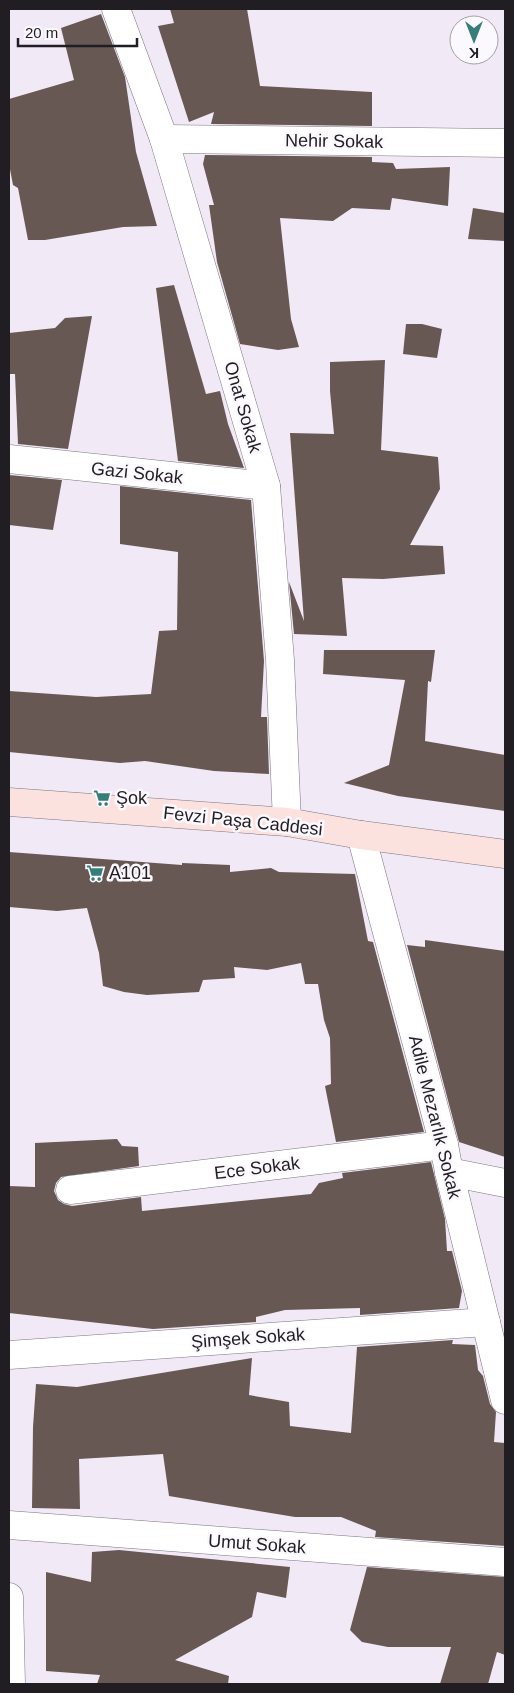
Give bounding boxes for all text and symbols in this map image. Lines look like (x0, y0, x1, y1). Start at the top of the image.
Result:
scale bar (18, 15, 136, 47)
north arrow (449, 15, 499, 65)
text: 20 m (25, 24, 58, 41)
text: K (469, 45, 479, 61)
street label: Nehir Sokak (285, 130, 384, 152)
street label: Onat Sokak (220, 359, 266, 456)
street label: Gazi Sokak (90, 458, 185, 488)
supermarket icon: Şok (92, 788, 112, 808)
place label: Şok (116, 788, 148, 808)
street label: Fevzi Paşa Caddesi (162, 803, 324, 839)
supermarket icon: A101 (85, 863, 105, 883)
place label: A101 (109, 863, 151, 883)
street label: Adile Mezarlık Sokak (405, 1033, 465, 1202)
street label: Ece Sokak (213, 1153, 302, 1183)
street label: Şimşek Sokak (190, 1324, 307, 1352)
street label: Umut Sokak (207, 1531, 308, 1557)

